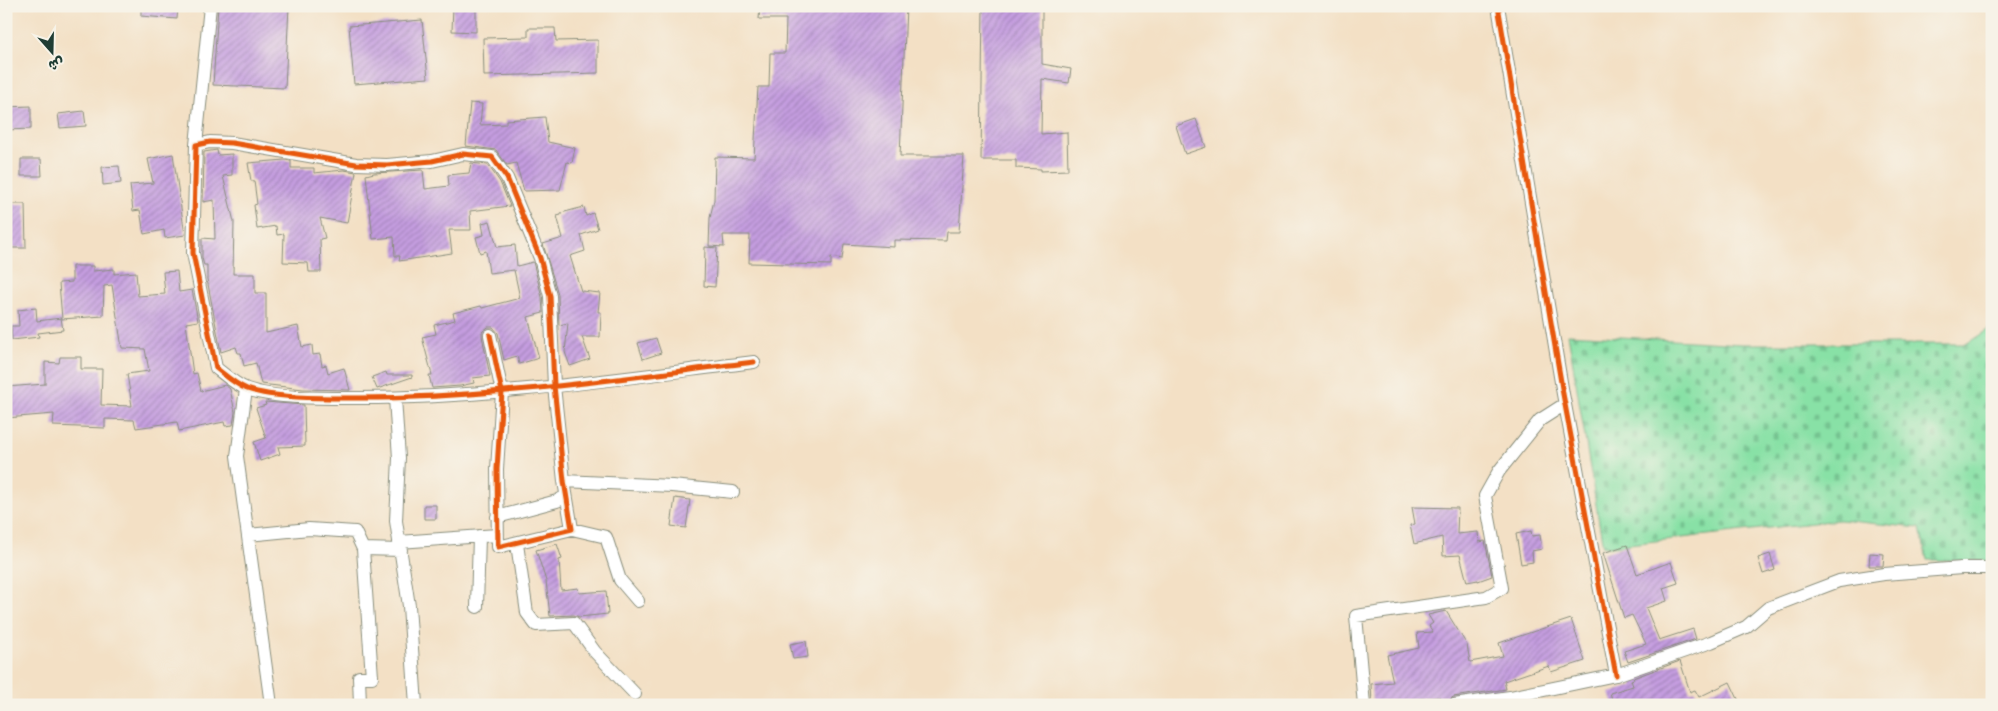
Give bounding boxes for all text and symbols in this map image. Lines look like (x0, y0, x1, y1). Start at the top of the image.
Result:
north arrow (28, 28, 78, 78)
text: ش (46, 53, 67, 76)

